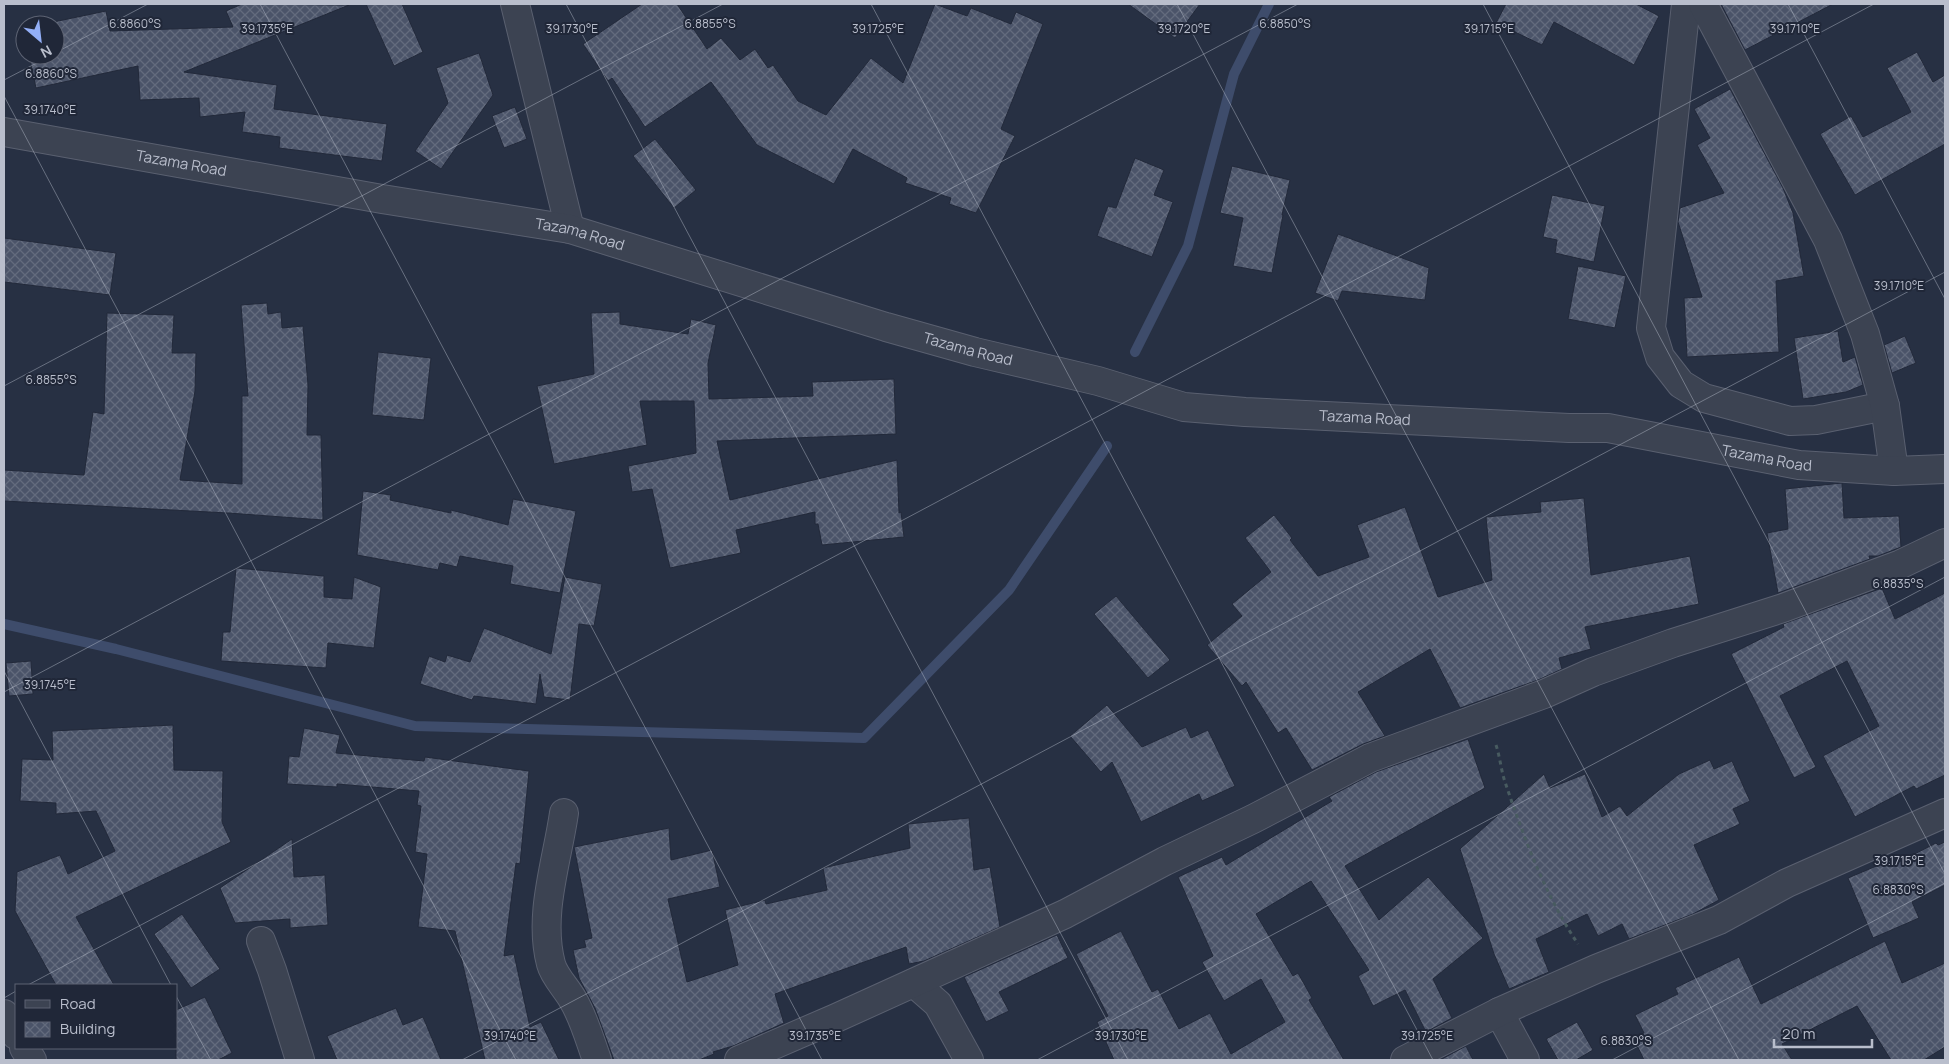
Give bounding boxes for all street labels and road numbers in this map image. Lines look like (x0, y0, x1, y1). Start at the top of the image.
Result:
street label: Tazama Road (134, 145, 228, 181)
street label: Tazama Road (534, 213, 627, 255)
street label: Tazama Road (921, 327, 1015, 371)
street label: Tazama Road (1319, 405, 1411, 430)
street label: Tazama Road (1720, 439, 1813, 476)

